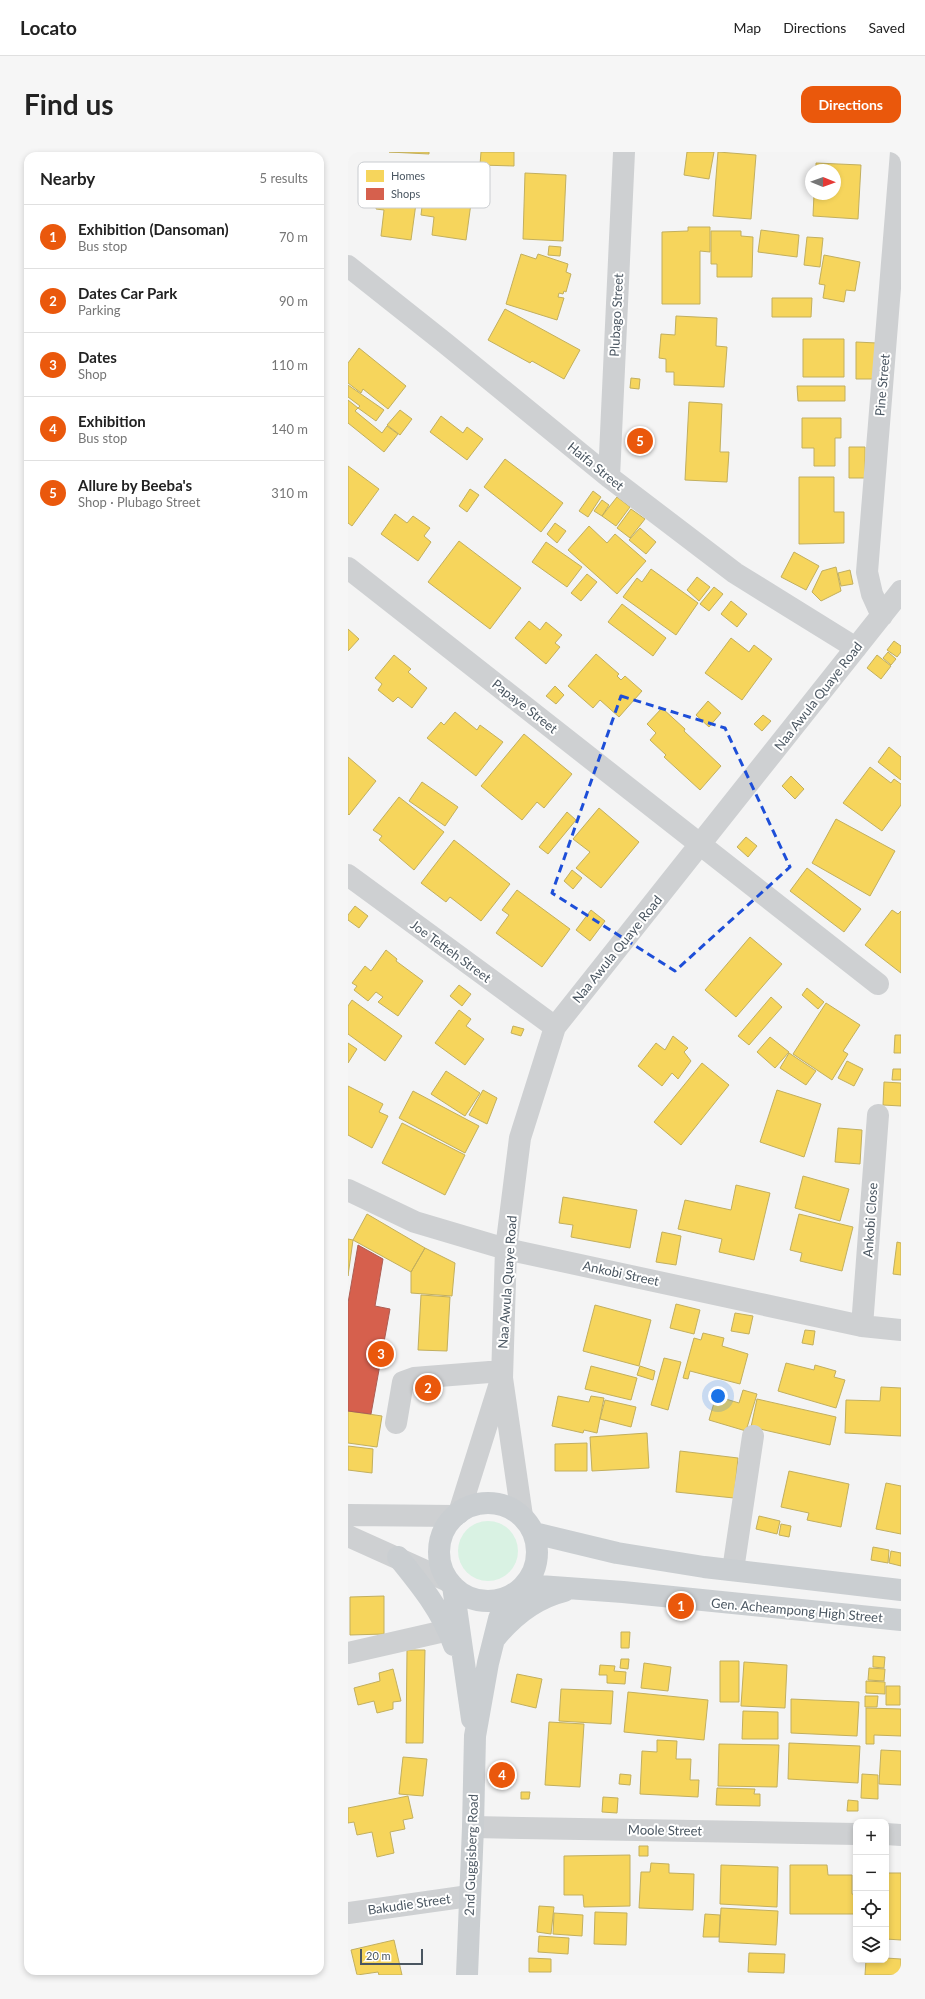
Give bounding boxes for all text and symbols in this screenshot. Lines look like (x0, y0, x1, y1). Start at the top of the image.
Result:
text: Locato (20, 16, 77, 39)
text: Map (734, 19, 761, 36)
text: Directions (783, 19, 846, 36)
text: Saved (868, 19, 905, 36)
button: Directions (801, 86, 901, 123)
text: Find us (24, 87, 114, 121)
legend (358, 162, 490, 208)
north arrow (805, 164, 841, 200)
text: Nearby (40, 168, 95, 189)
text: Homes (391, 169, 425, 182)
text: 5 results (260, 170, 308, 186)
text: Shops (391, 187, 420, 200)
text: Exhibition (Dansoman) (78, 220, 229, 238)
text: 1 (49, 229, 57, 245)
text: 70 m (279, 229, 308, 245)
text: Bus stop (78, 238, 127, 254)
street label: Plubago Street (606, 273, 626, 357)
text: Dates Car Park (78, 284, 177, 302)
text: 2 (49, 293, 57, 309)
text: 90 m (279, 293, 308, 309)
text: Parking (78, 302, 121, 318)
text: Dates (78, 348, 117, 366)
street label: Pine Street (871, 353, 893, 417)
text: 3 (49, 357, 57, 373)
text: 110 m (271, 357, 308, 373)
text: Shop (78, 366, 107, 382)
text: Exhibition (78, 412, 146, 430)
text: 4 (49, 421, 57, 437)
text: 140 m (271, 421, 308, 437)
pin: 5 (627, 426, 653, 456)
text: Bus stop (78, 430, 127, 446)
street label: Haifa Street (565, 438, 628, 494)
text: Allure by Beeba's (78, 476, 192, 494)
text: 5 (49, 485, 57, 501)
text: 310 m (271, 485, 308, 501)
text: Shop · Plubago Street (78, 494, 200, 510)
street label: Naa Awula Quaye Road (771, 638, 865, 754)
street label: Papaye Street (489, 676, 561, 737)
street label: Naa Awula Quaye Road (569, 892, 665, 1006)
street label: Joe Tetteh Street (408, 916, 495, 986)
street label: Ankobi Close (859, 1182, 881, 1258)
street label: Naa Awula Quaye Road (494, 1215, 520, 1349)
street label: Ankobi Street (581, 1257, 661, 1289)
pin: 3 (368, 1339, 394, 1369)
pin: 2 (415, 1373, 441, 1403)
your location (708, 1386, 728, 1406)
pin: 1 (668, 1591, 694, 1621)
street label: Gen. Acheampong High Street (711, 1595, 884, 1625)
pin: 4 (489, 1760, 515, 1790)
street label: 2nd Guggisberg Road (461, 1794, 481, 1916)
map controls (853, 1819, 889, 1963)
button: + (853, 1819, 889, 1855)
street label: Moole Street (628, 1821, 703, 1839)
button: − (853, 1855, 889, 1891)
street label: Bakudie Street (367, 1890, 452, 1918)
button: locate (853, 1891, 889, 1927)
button: layers (853, 1927, 889, 1963)
scale bar (360, 1947, 423, 1966)
text: 20 m (366, 1949, 391, 1962)

